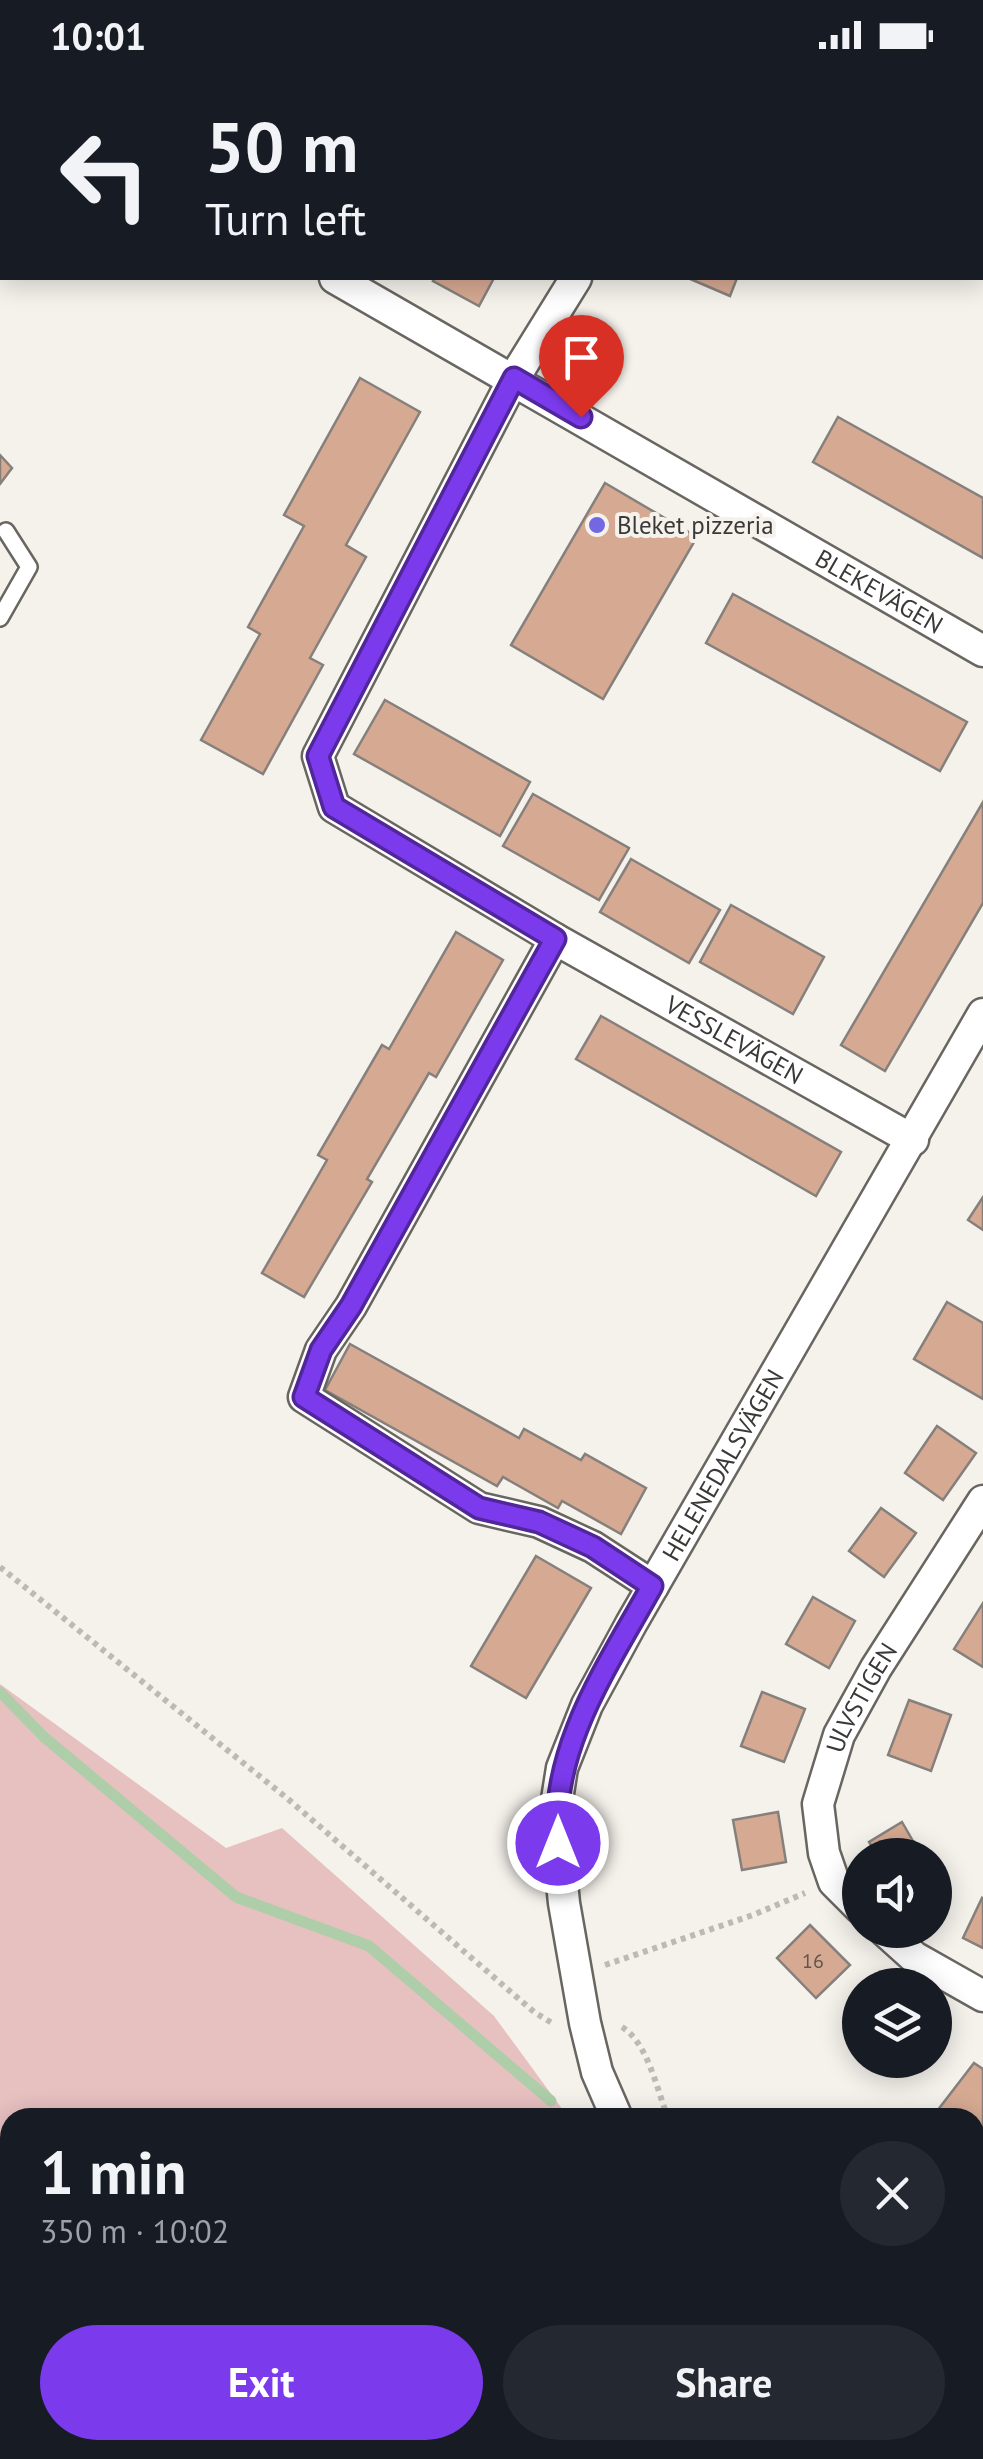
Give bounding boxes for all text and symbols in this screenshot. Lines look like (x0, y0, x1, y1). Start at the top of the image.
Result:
text: 10:01 (50, 11, 146, 60)
text: 50 m (205, 101, 358, 191)
icon: left (40, 110, 170, 240)
text: Turn left (205, 189, 366, 247)
pin (539, 315, 624, 418)
icon: arrive (554, 330, 609, 385)
place label: Bleket pizzeria (617, 509, 774, 541)
marker: Bleket pizzeria (586, 514, 608, 536)
street label: BLEKEVÄGEN (810, 542, 949, 641)
street label: VESSLEVÄGEN (659, 988, 809, 1091)
street label: HELENEDALSVÄGEN (655, 1363, 791, 1567)
street label: ULVSTIGEN (819, 1637, 904, 1756)
position arrow (506, 1791, 610, 1895)
map controls (842, 1838, 952, 2078)
button: sound (842, 1838, 952, 1948)
house number: 16 (802, 1948, 824, 1974)
button: layers (842, 1968, 952, 2078)
text: 1 min (40, 2133, 186, 2211)
button: close (840, 2141, 945, 2246)
text: 350 m · 10:02 (40, 2210, 229, 2252)
button: Exit (40, 2325, 483, 2440)
button: Share (503, 2325, 945, 2440)

